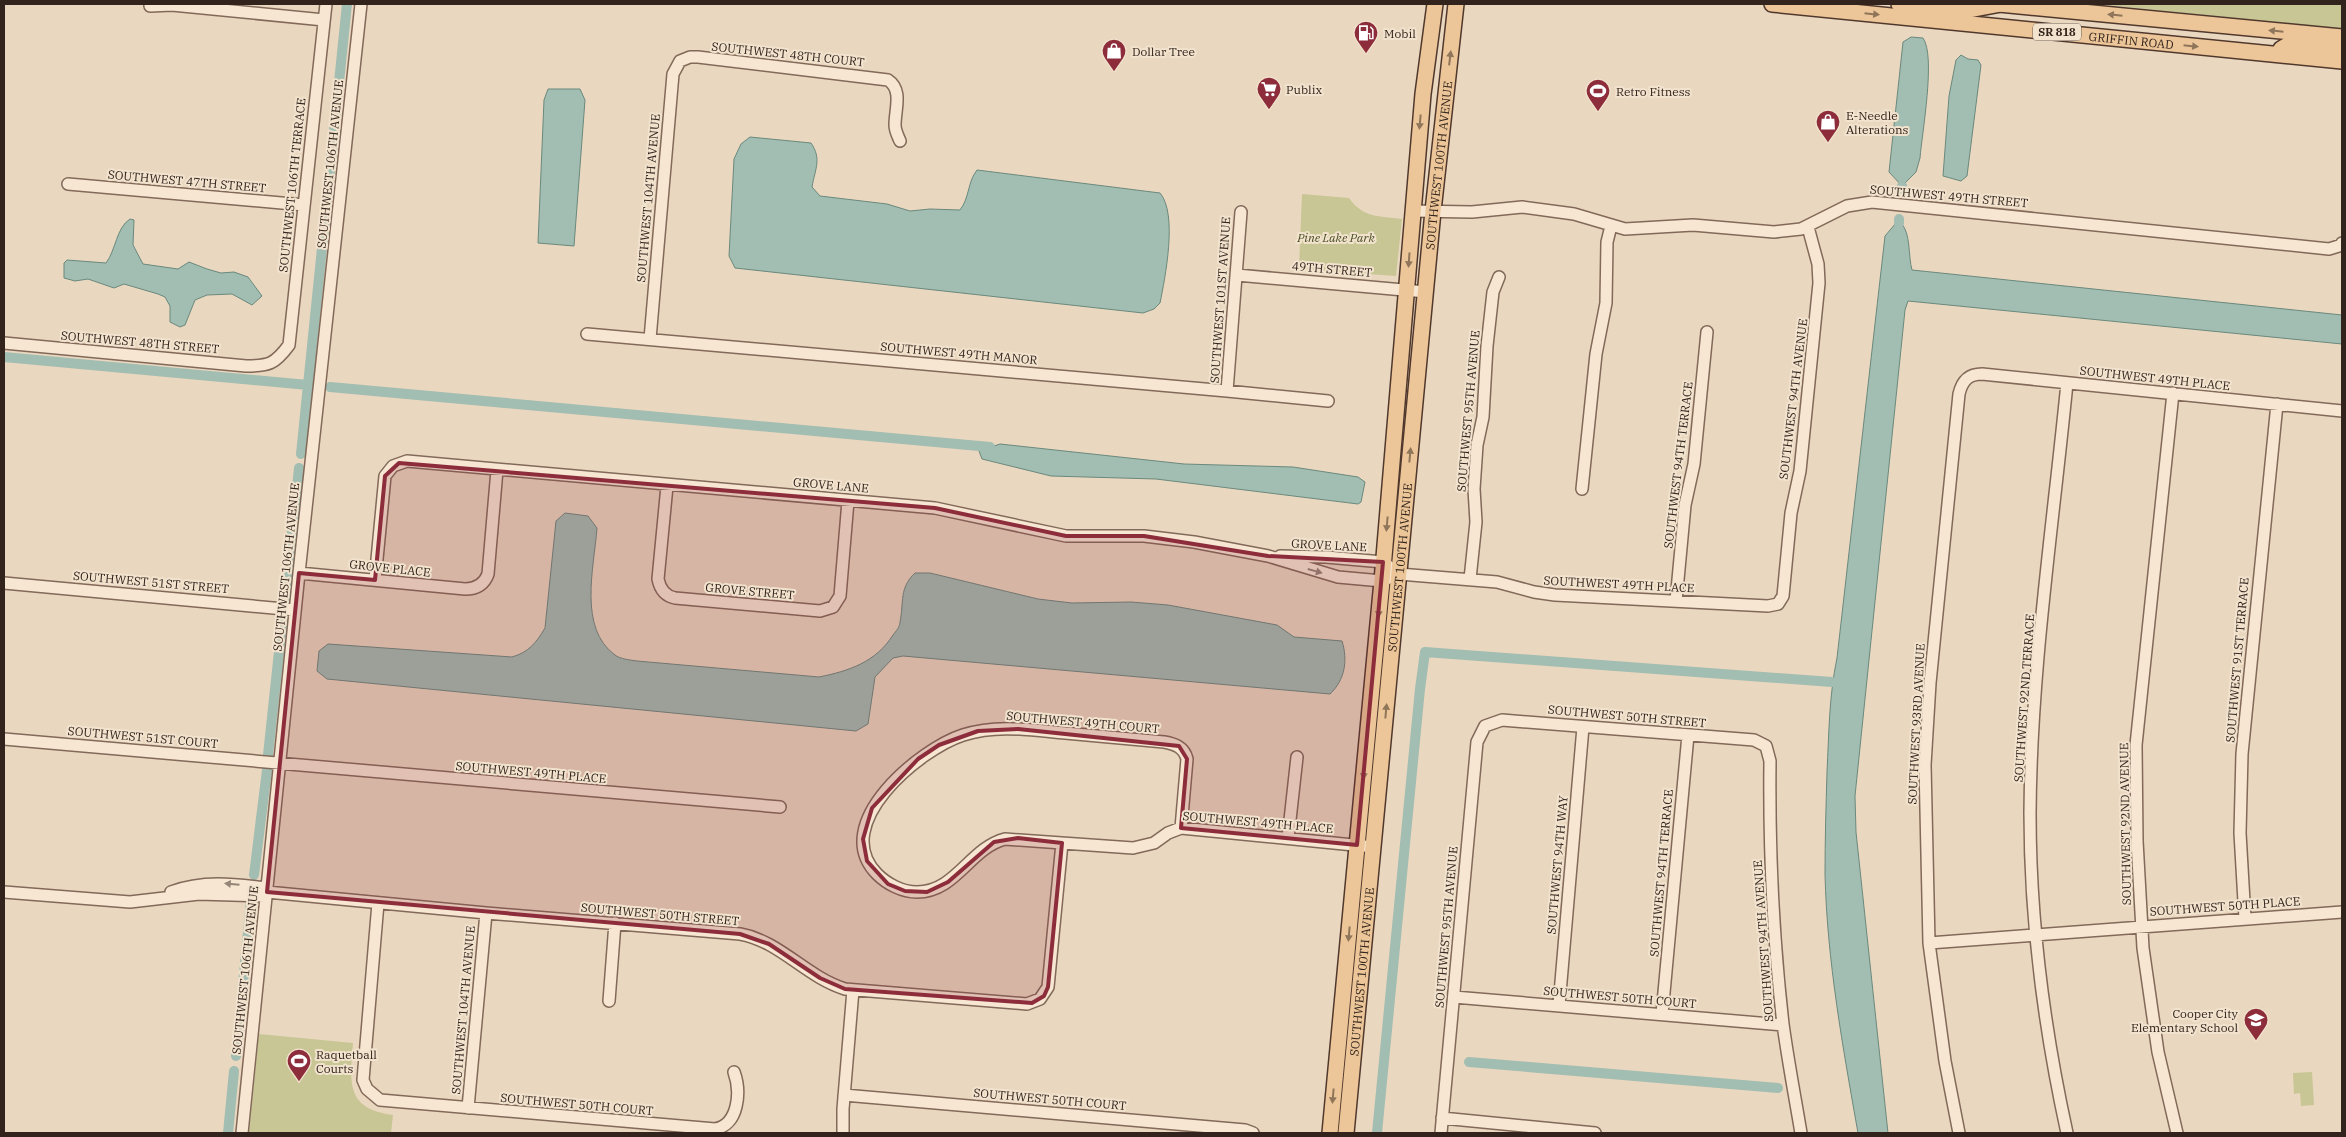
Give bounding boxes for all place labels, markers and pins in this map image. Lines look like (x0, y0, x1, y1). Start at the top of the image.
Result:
fuel station icon: Mobil (1353, 20, 1379, 54)
place label: Mobil (1384, 26, 1416, 41)
shop icon: Dollar Tree (1101, 38, 1127, 72)
place label: Dollar Tree (1132, 44, 1195, 59)
supermarket icon: Publix (1256, 76, 1282, 110)
sports icon: Retro Fitness (1585, 78, 1611, 112)
place label: Publix (1286, 82, 1322, 97)
place label: Retro Fitness (1616, 84, 1691, 99)
place label: E-Needle Alterations (1846, 108, 1909, 137)
shop icon: E-Needle Alterations (1815, 109, 1841, 143)
place label: Cooper City Elementary School (2131, 1006, 2239, 1035)
school or university icon: Cooper City Elementary School (2243, 1007, 2269, 1041)
place label: Raquetball Courts (316, 1047, 377, 1076)
sports icon: Raquetball Courts (286, 1048, 312, 1082)

